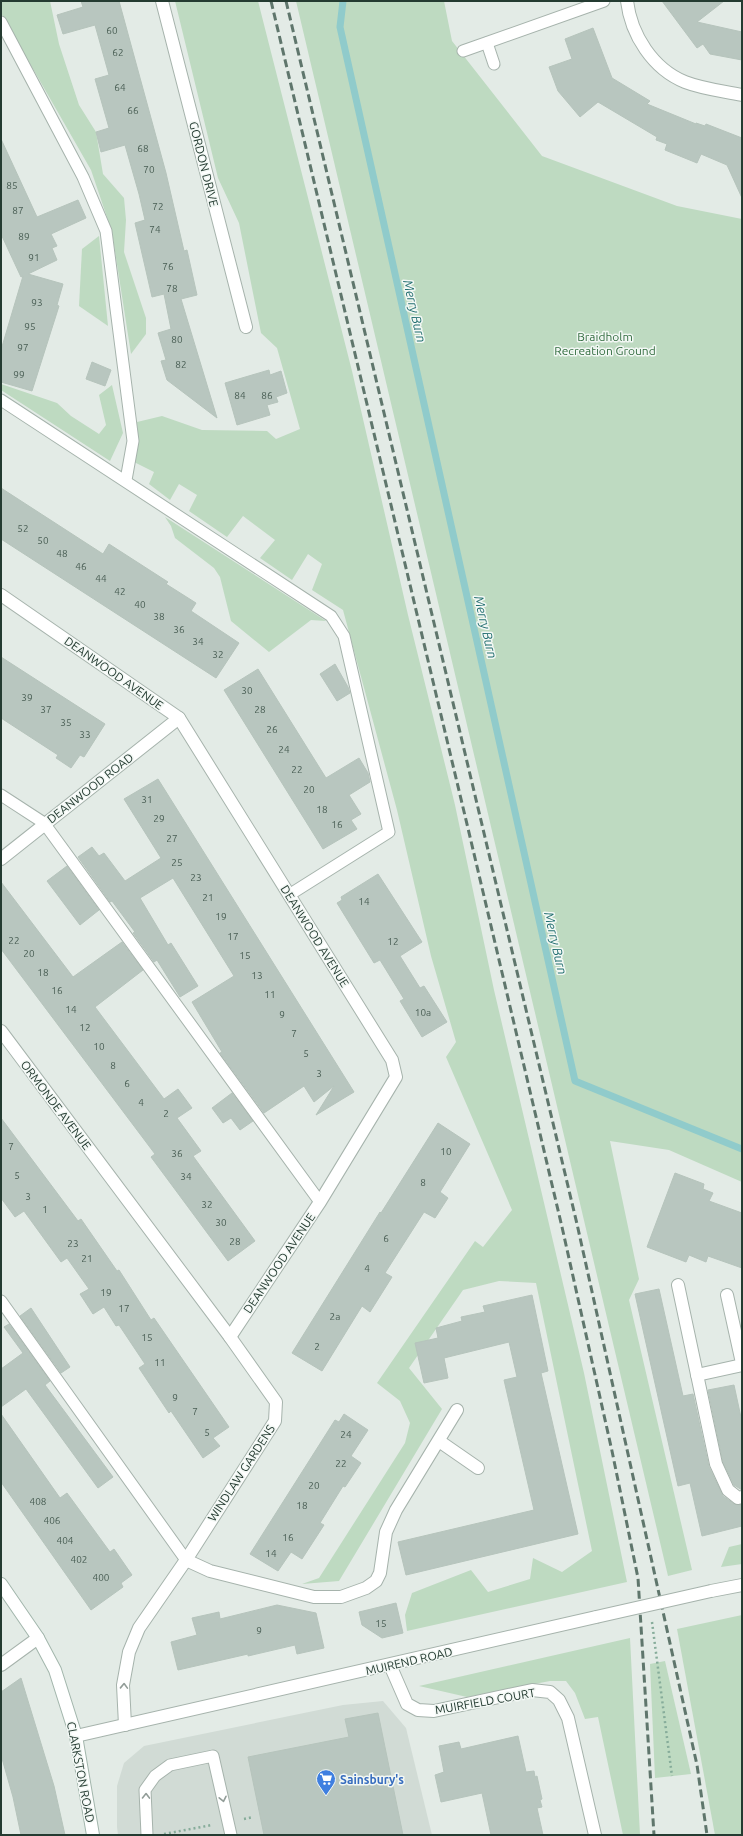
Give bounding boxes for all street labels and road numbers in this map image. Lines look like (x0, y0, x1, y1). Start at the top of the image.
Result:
street label: GORDON DRIVE (187, 120, 221, 208)
street label: DEANWOOD AVENUE (62, 634, 166, 712)
street label: DEANWOOD ROAD (44, 750, 136, 826)
street label: DEANWOOD AVENUE (278, 883, 352, 990)
street label: ORMONDE AVENUE (18, 1058, 94, 1152)
street label: DEANWOOD AVENUE (241, 1210, 317, 1315)
street label: WINDLAW GARDENS (205, 1422, 277, 1524)
street label: MUIREND ROAD (364, 1645, 454, 1677)
street label: MUIRFIELD COURT (434, 1686, 536, 1716)
street label: CLARKSTON ROAD (65, 1720, 97, 1824)

